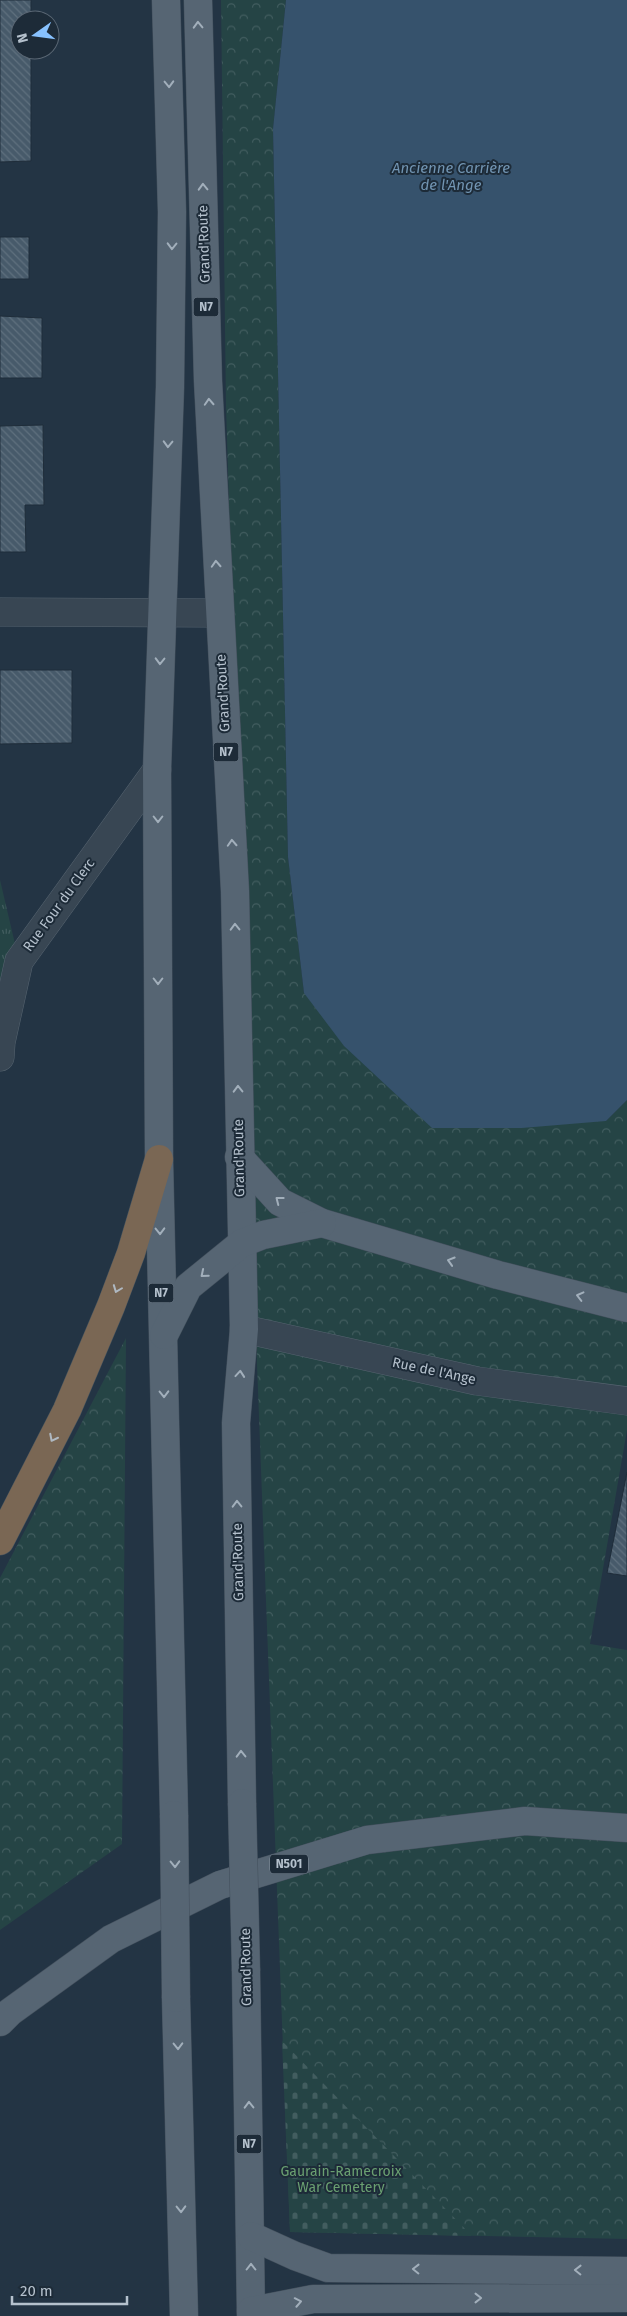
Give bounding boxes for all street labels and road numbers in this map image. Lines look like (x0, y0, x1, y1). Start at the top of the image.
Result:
street label: Grand'Route (194, 205, 214, 283)
road number: N7 (194, 298, 218, 316)
street label: Grand'Route (212, 654, 234, 732)
road number: N7 (214, 742, 238, 762)
street label: Rue Four du Clerc (19, 855, 99, 955)
street label: Grand'Route (230, 1119, 248, 1197)
road number: N7 (148, 1284, 174, 1302)
street label: Rue de l'Ange (391, 1354, 477, 1388)
street label: Grand'Route (229, 1523, 247, 1601)
road number: N501 (270, 1855, 308, 1874)
street label: Grand'Route (237, 1928, 255, 2006)
road number: N7 (236, 2134, 262, 2154)

